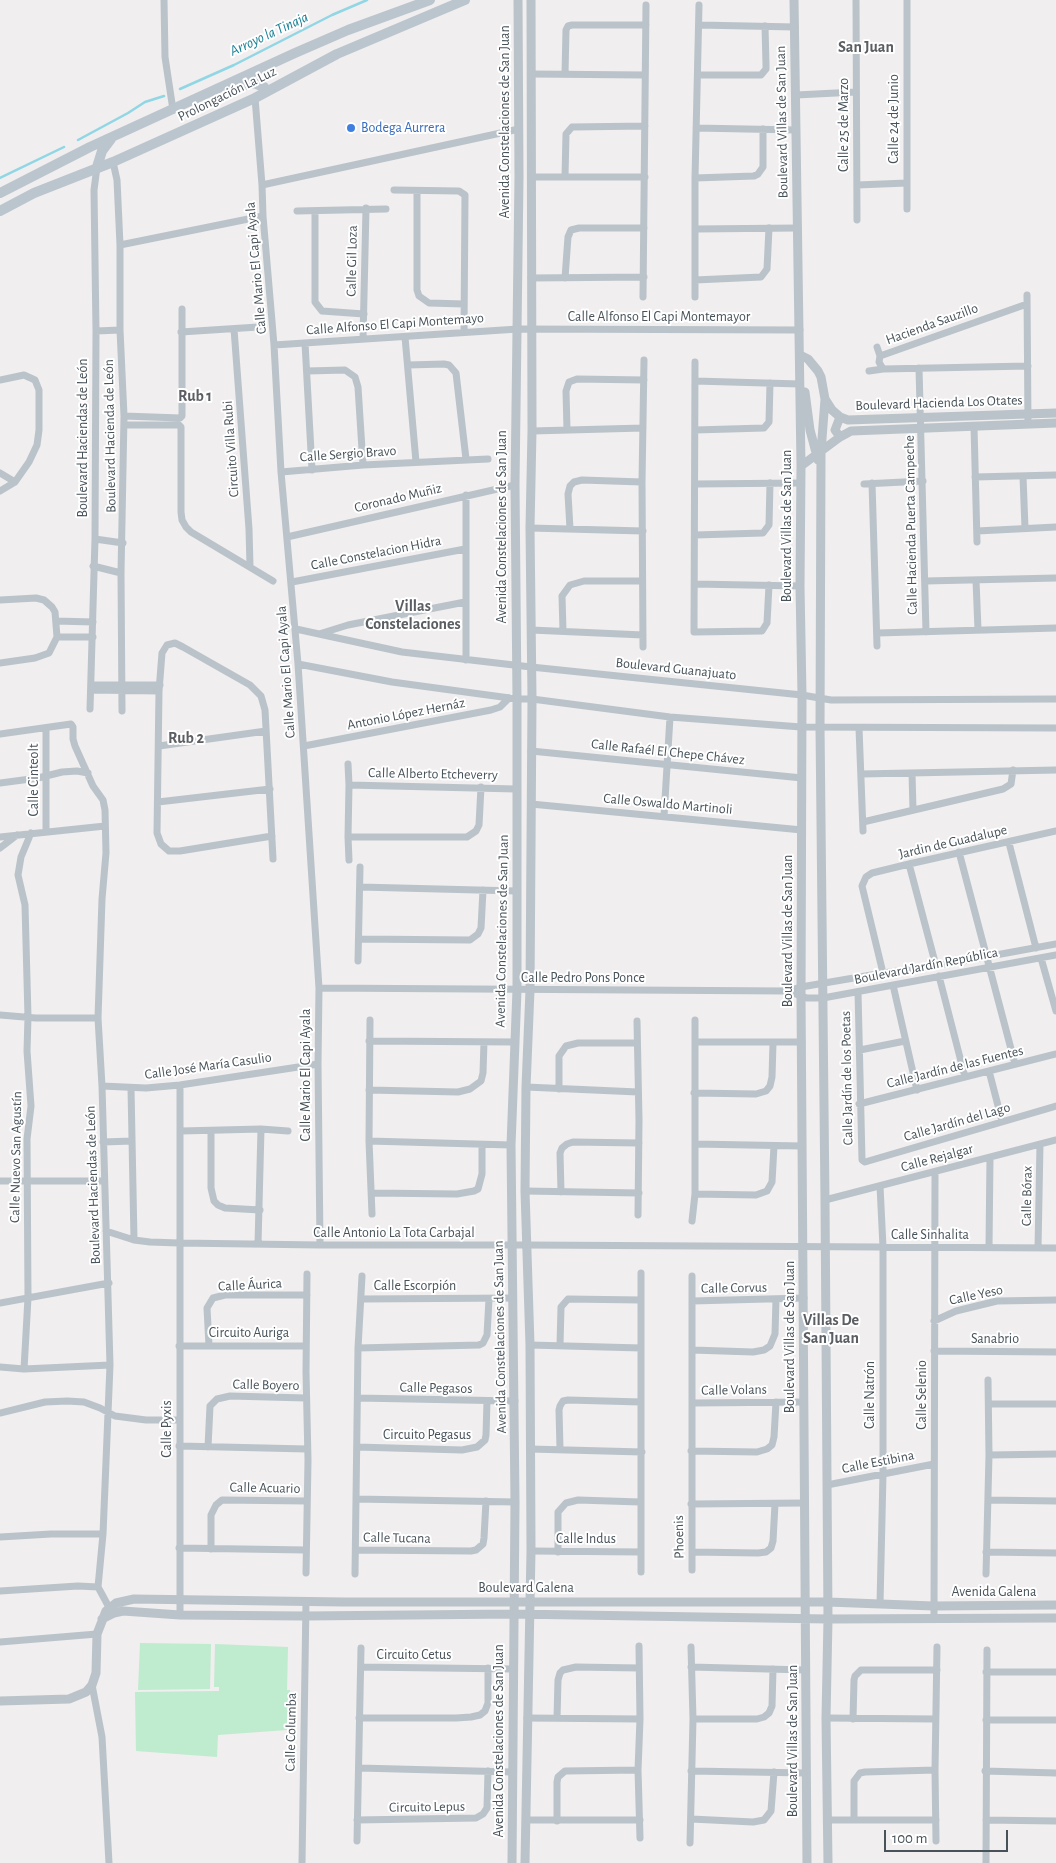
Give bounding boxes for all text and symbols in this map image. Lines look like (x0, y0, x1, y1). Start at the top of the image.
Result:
water label: Arroyo la Tinaja (227, 8, 311, 60)
street label: Avenida Constelaciones de San Juan (497, 25, 513, 219)
district label: San Juan (838, 37, 894, 57)
street label: Boulevard Villas de San Juan (772, 46, 792, 198)
street label: Prolongación La Luz (175, 63, 279, 125)
street label: Calle 24 de Junio (886, 74, 902, 164)
street label: Calle 25 de Marzo (836, 78, 852, 172)
place label: Bodega Aurrera (361, 120, 445, 136)
marker: Bodega Aurrera (345, 122, 357, 134)
street label: Calle Mario El Capi Ayala (242, 201, 270, 335)
street label: Calle Gil Loza (343, 225, 361, 297)
street label: Hacienda Sauzillo (883, 299, 981, 349)
street label: Calle Alfonso El Capi Montemayo (306, 309, 484, 339)
street label: Calle Alfonso El Capi Montemayor (568, 309, 750, 325)
street label: Boulevard Haciendas de León (75, 359, 91, 517)
street label: Boulevard Hacienda de León (100, 359, 120, 513)
district label: Rub 1 (178, 386, 212, 406)
street label: Boulevard Hacienda Los Otates (855, 392, 1023, 414)
street label: Circuito Villa Rubi (219, 400, 243, 498)
street label: Avenida Constelaciones de San Juan (494, 430, 510, 624)
street label: Calle Hacienda Puerta Campeche (901, 435, 921, 615)
street label: Calle Sergio Bravo (299, 442, 397, 466)
street label: Boulevard Villas de San Juan (779, 450, 795, 602)
street label: Coronado Muñiz (353, 480, 443, 516)
street label: Calle Constelacion Hidra (309, 532, 443, 574)
district label: Villas Constelaciones (365, 596, 461, 634)
street label: Calle Mario El Capi Ayala (273, 605, 299, 739)
street label: Boulevard Guanajuato (615, 654, 737, 684)
street label: Antonio López Hernáz (346, 694, 466, 734)
district label: Rub 2 (168, 728, 204, 748)
street label: Calle Rafaél El Chepe Chávez (590, 736, 746, 768)
street label: Calle Cinteolt (26, 744, 42, 816)
street label: Calle Alberto Etcheverry (368, 764, 498, 784)
street label: Calle Oswaldo Martinoli (603, 790, 733, 818)
street label: Jardin de Guadalupe (897, 821, 1009, 863)
street label: Avenida Constelaciones de San Juan (492, 834, 512, 1028)
street label: Boulevard Villas de San Juan (780, 855, 796, 1007)
street label: Boulevard Jardín República (853, 944, 999, 988)
street label: Calle Pedro Pons Ponce (521, 970, 645, 986)
street label: Calle Mario El Capi Ayala (298, 1009, 314, 1141)
street label: Calle Jardín de los Poetas (837, 1011, 857, 1145)
street label: Calle Jardín de las Fuentes (885, 1042, 1025, 1092)
street label: Calle José María Casulio (143, 1049, 273, 1083)
street label: Calle Nuevo San Agustín (6, 1091, 26, 1223)
street label: Calle Jardín del Lago (902, 1099, 1012, 1145)
street label: Boulevard Haciendas de León (82, 1105, 104, 1265)
street label: Calle Rejalgar (899, 1140, 975, 1176)
street label: Calle Bórax (1018, 1166, 1036, 1226)
street label: Calle Antonio La Tota Carbajal (313, 1225, 475, 1241)
street label: Calle Sinhalita (891, 1227, 969, 1243)
street label: Avenida Constelaciones de San Juan (490, 1240, 510, 1434)
street label: Boulevard Villas de San Juan (782, 1261, 798, 1413)
street label: Calle Áurica (218, 1275, 282, 1295)
street label: Calle Escorpión (374, 1278, 456, 1294)
street label: Calle Corvus (701, 1279, 767, 1297)
street label: Calle Yeso (948, 1281, 1004, 1309)
district label: Villas De San Juan (803, 1310, 859, 1348)
street label: Circuito Auriga (209, 1325, 289, 1341)
street label: Sanabrio (971, 1331, 1019, 1347)
street label: Calle Selenio (914, 1360, 930, 1430)
street label: Calle Natrón (862, 1361, 878, 1429)
street label: Calle Boyero (232, 1376, 300, 1394)
street label: Calle Pegasos (399, 1379, 473, 1397)
street label: Calle Volans (701, 1381, 767, 1399)
street label: Calle Pyxis (159, 1400, 175, 1458)
street label: Circuito Pegasus (383, 1427, 471, 1443)
street label: Calle Estibina (840, 1447, 916, 1477)
street label: Calle Acuario (229, 1479, 301, 1497)
street label: Phoenis (670, 1515, 688, 1559)
street label: Calle Tucana (363, 1529, 431, 1547)
street label: Calle Indus (556, 1531, 616, 1547)
street label: Boulevard Galena (478, 1580, 574, 1596)
street label: Avenida Galena (952, 1584, 1036, 1600)
street label: Avenida Constelaciones de San Juan (491, 1644, 507, 1838)
street label: Circuito Cetus (377, 1647, 451, 1663)
street label: Boulevard Villas de San Juan (785, 1665, 801, 1817)
street label: Calle Columba (282, 1693, 300, 1771)
street label: Circuito Lepus (389, 1798, 465, 1816)
scale bar (886, 1820, 1010, 1852)
text: 100 m (892, 1831, 927, 1846)

